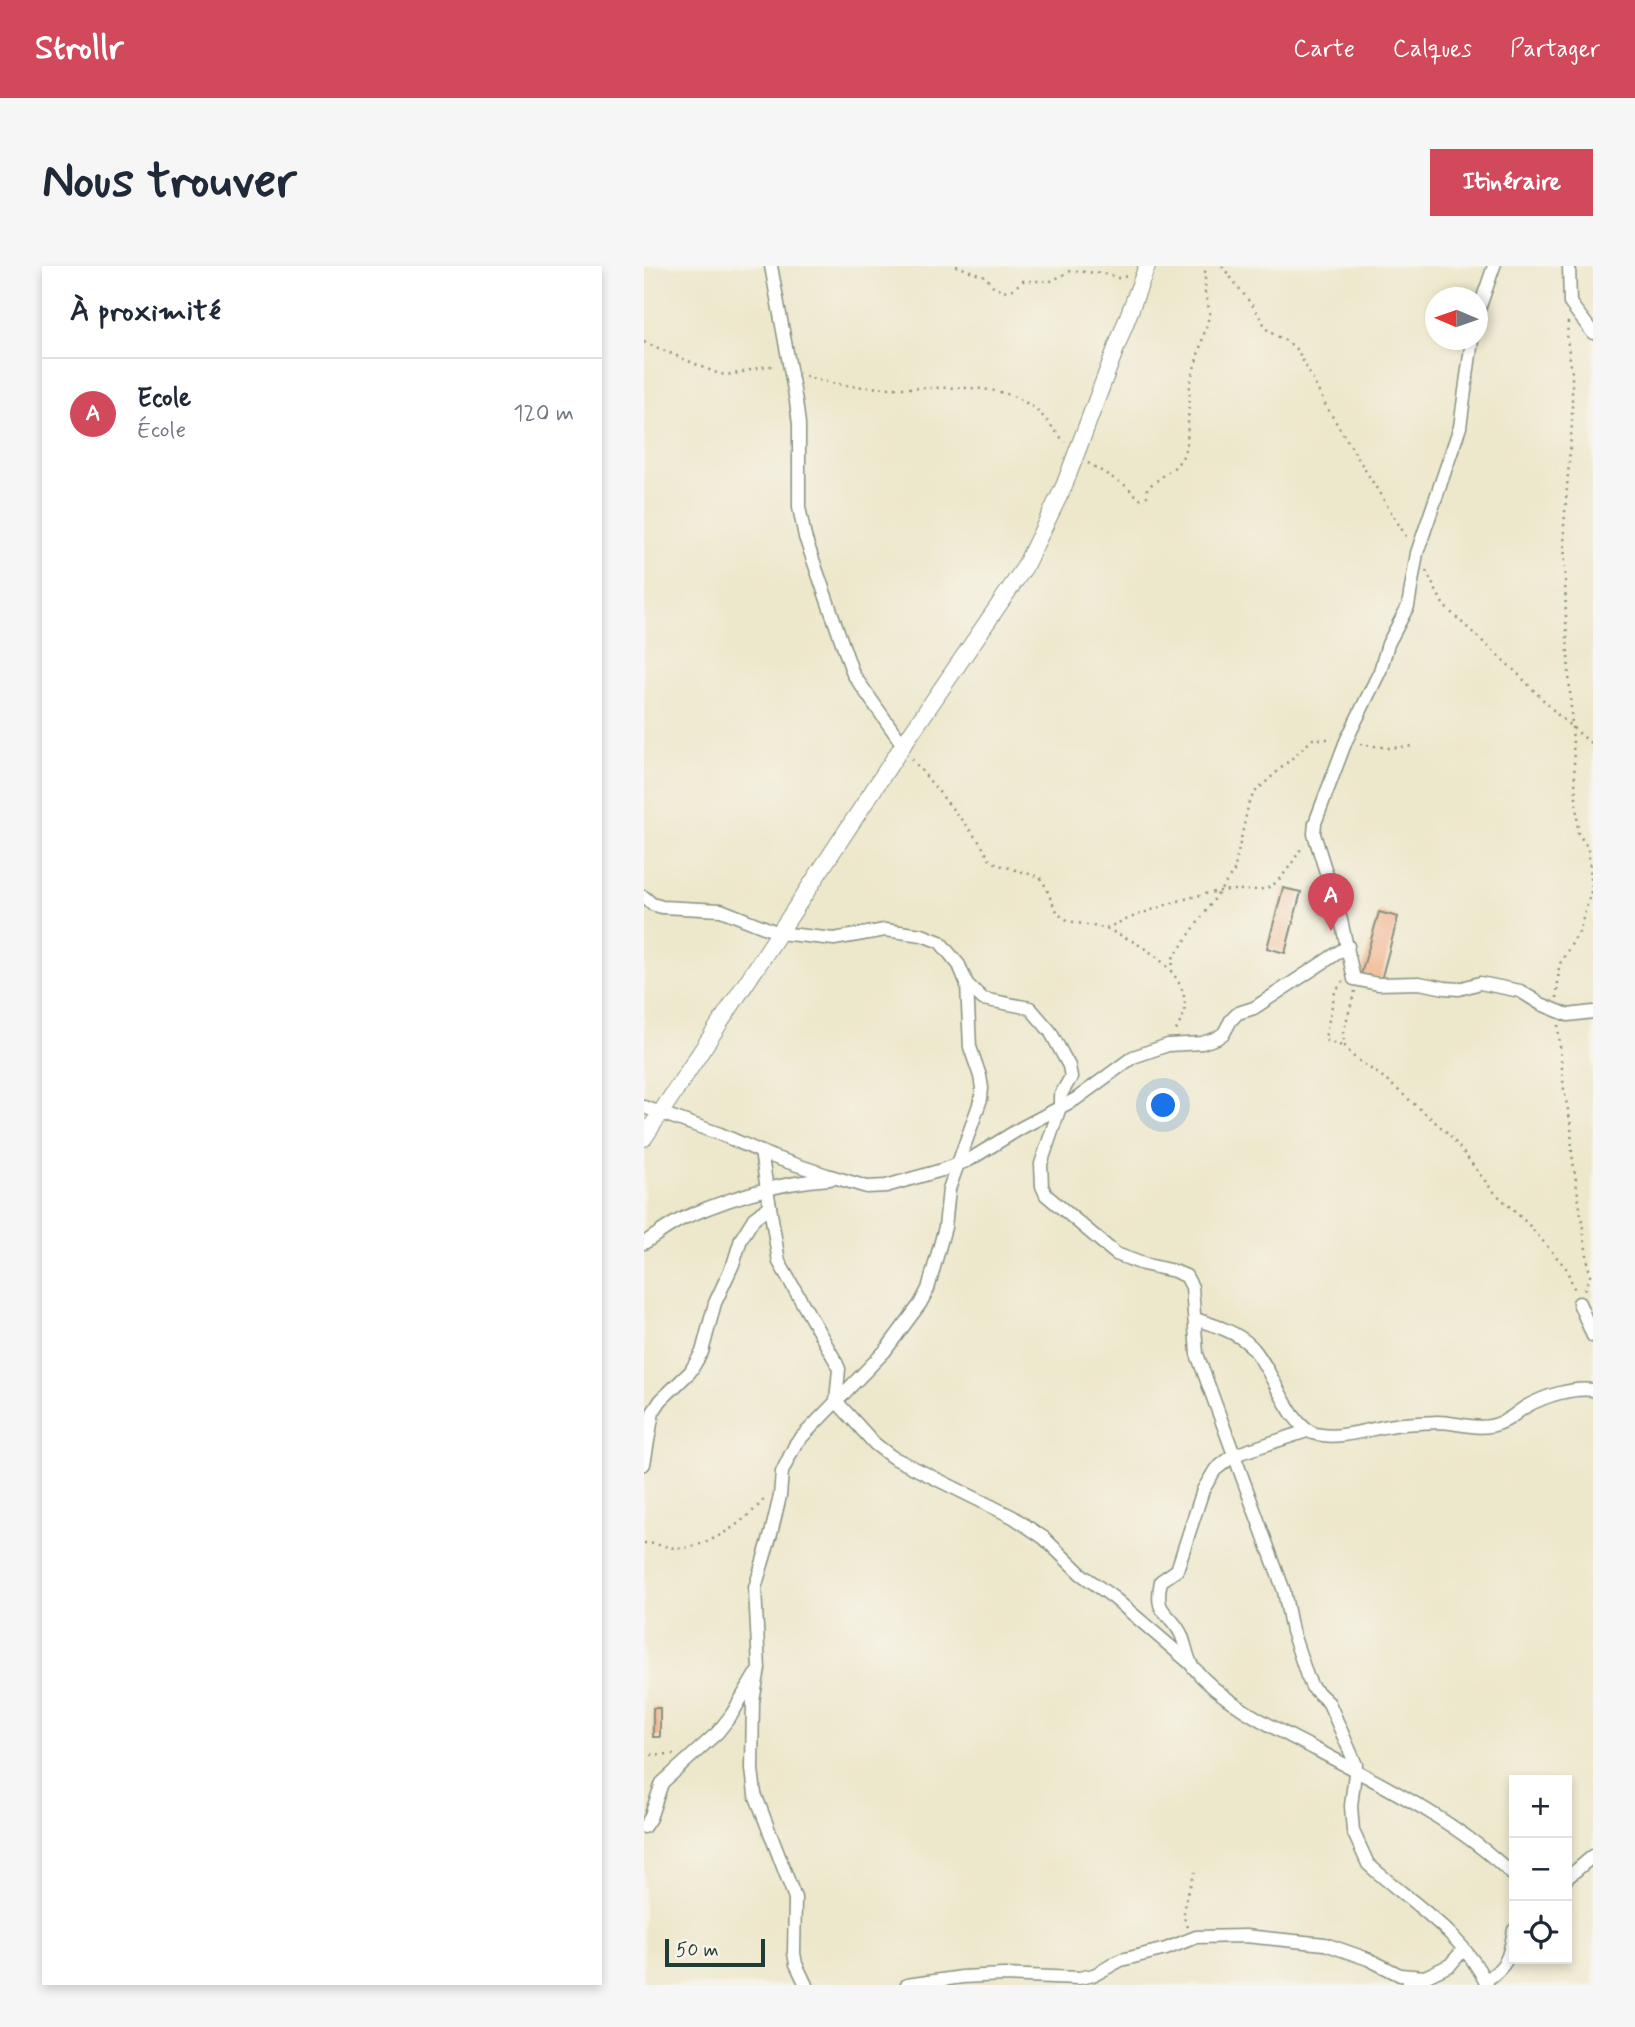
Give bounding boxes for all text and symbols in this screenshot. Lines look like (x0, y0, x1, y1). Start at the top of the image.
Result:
text: Strollr (35, 27, 124, 71)
text: Carte (1293, 34, 1355, 65)
text: Calques (1393, 34, 1472, 65)
text: Partager (1510, 34, 1600, 65)
button: Itinéraire (1430, 149, 1593, 216)
text: Nous trouver (42, 150, 297, 215)
north arrow (1425, 287, 1488, 350)
text: À proximité (70, 292, 221, 331)
text: Ecole (137, 382, 191, 416)
text: A (85, 399, 101, 429)
text: 120 m (513, 399, 574, 429)
text: École (137, 416, 186, 446)
pin: A (1308, 873, 1354, 931)
your location (1146, 1088, 1180, 1122)
map controls (1509, 1775, 1572, 1964)
button: + (1509, 1775, 1572, 1838)
button: − (1509, 1838, 1572, 1901)
button: locate (1509, 1901, 1572, 1964)
scale bar (665, 1936, 765, 1968)
text: 50 m (676, 1938, 719, 1963)

